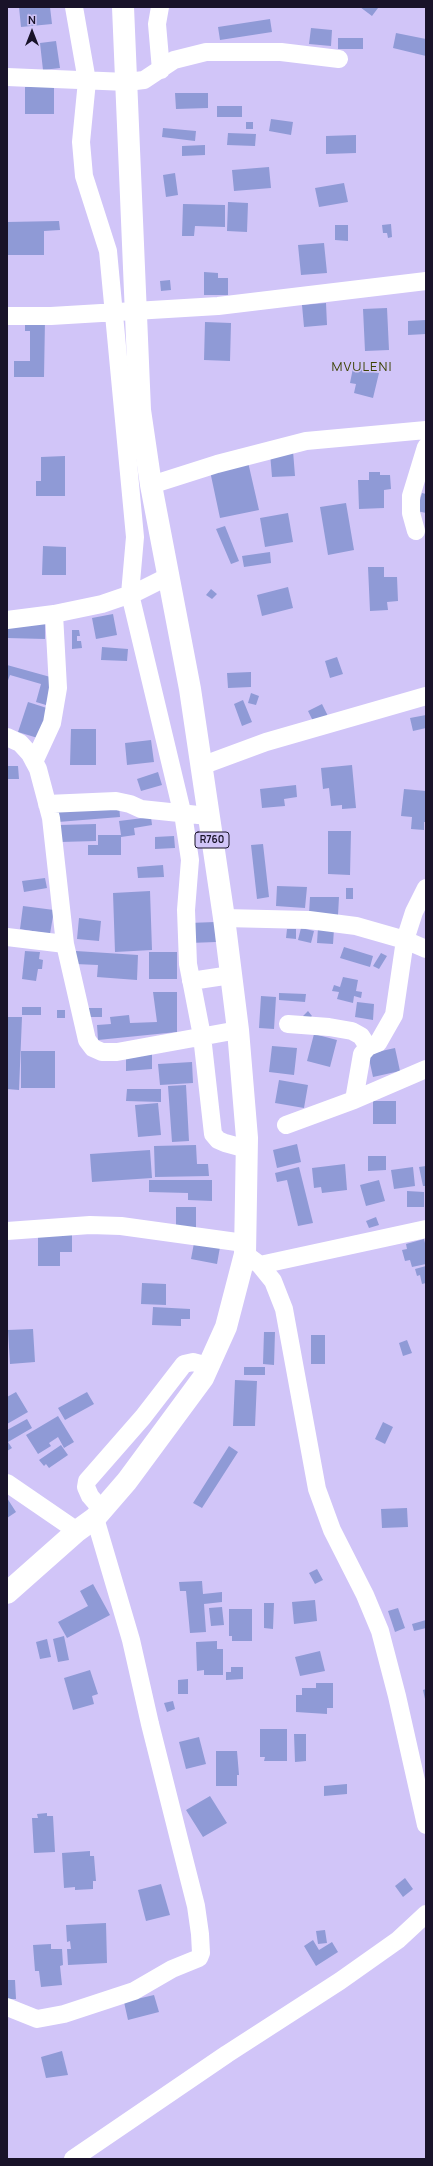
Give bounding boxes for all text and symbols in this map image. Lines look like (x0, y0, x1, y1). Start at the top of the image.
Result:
north arrow (12, 12, 52, 52)
text: N (28, 12, 36, 27)
district label: MVULENI (332, 359, 392, 375)
road number: R760 (195, 832, 229, 848)

